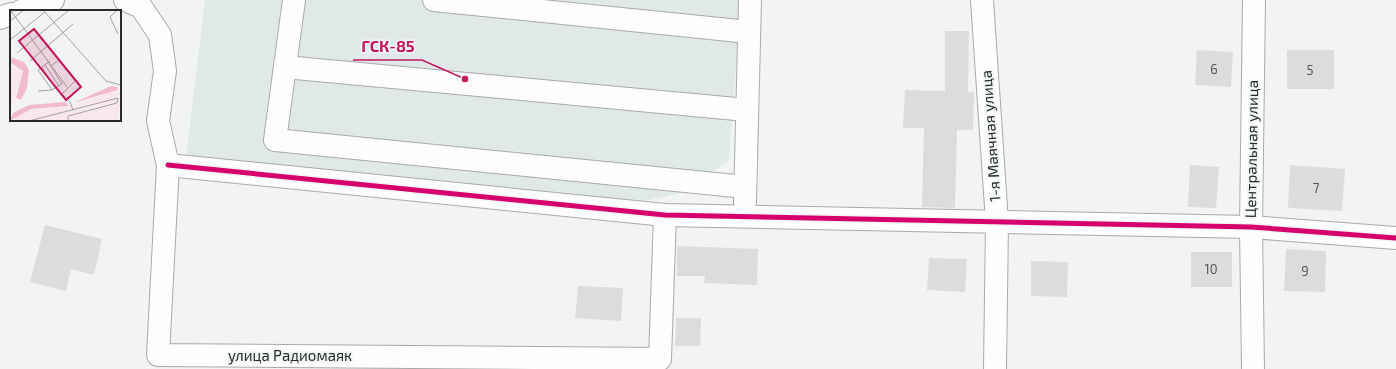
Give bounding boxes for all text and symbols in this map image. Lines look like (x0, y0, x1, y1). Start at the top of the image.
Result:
inset map (10, 10, 121, 121)
callout: ГСК-85 (353, 32, 422, 60)
text: ГСК-85 (361, 36, 415, 55)
house number: 6 (1210, 61, 1218, 77)
house number: 5 (1307, 62, 1314, 78)
street label: 1-я Маячная улица (976, 69, 1005, 203)
street label: Центральная улица (1241, 80, 1262, 218)
house number: 7 (1313, 180, 1320, 196)
house number: 10 (1204, 261, 1218, 277)
house number: 9 (1301, 263, 1309, 279)
street label: улица Радиомаяк (228, 346, 352, 365)

